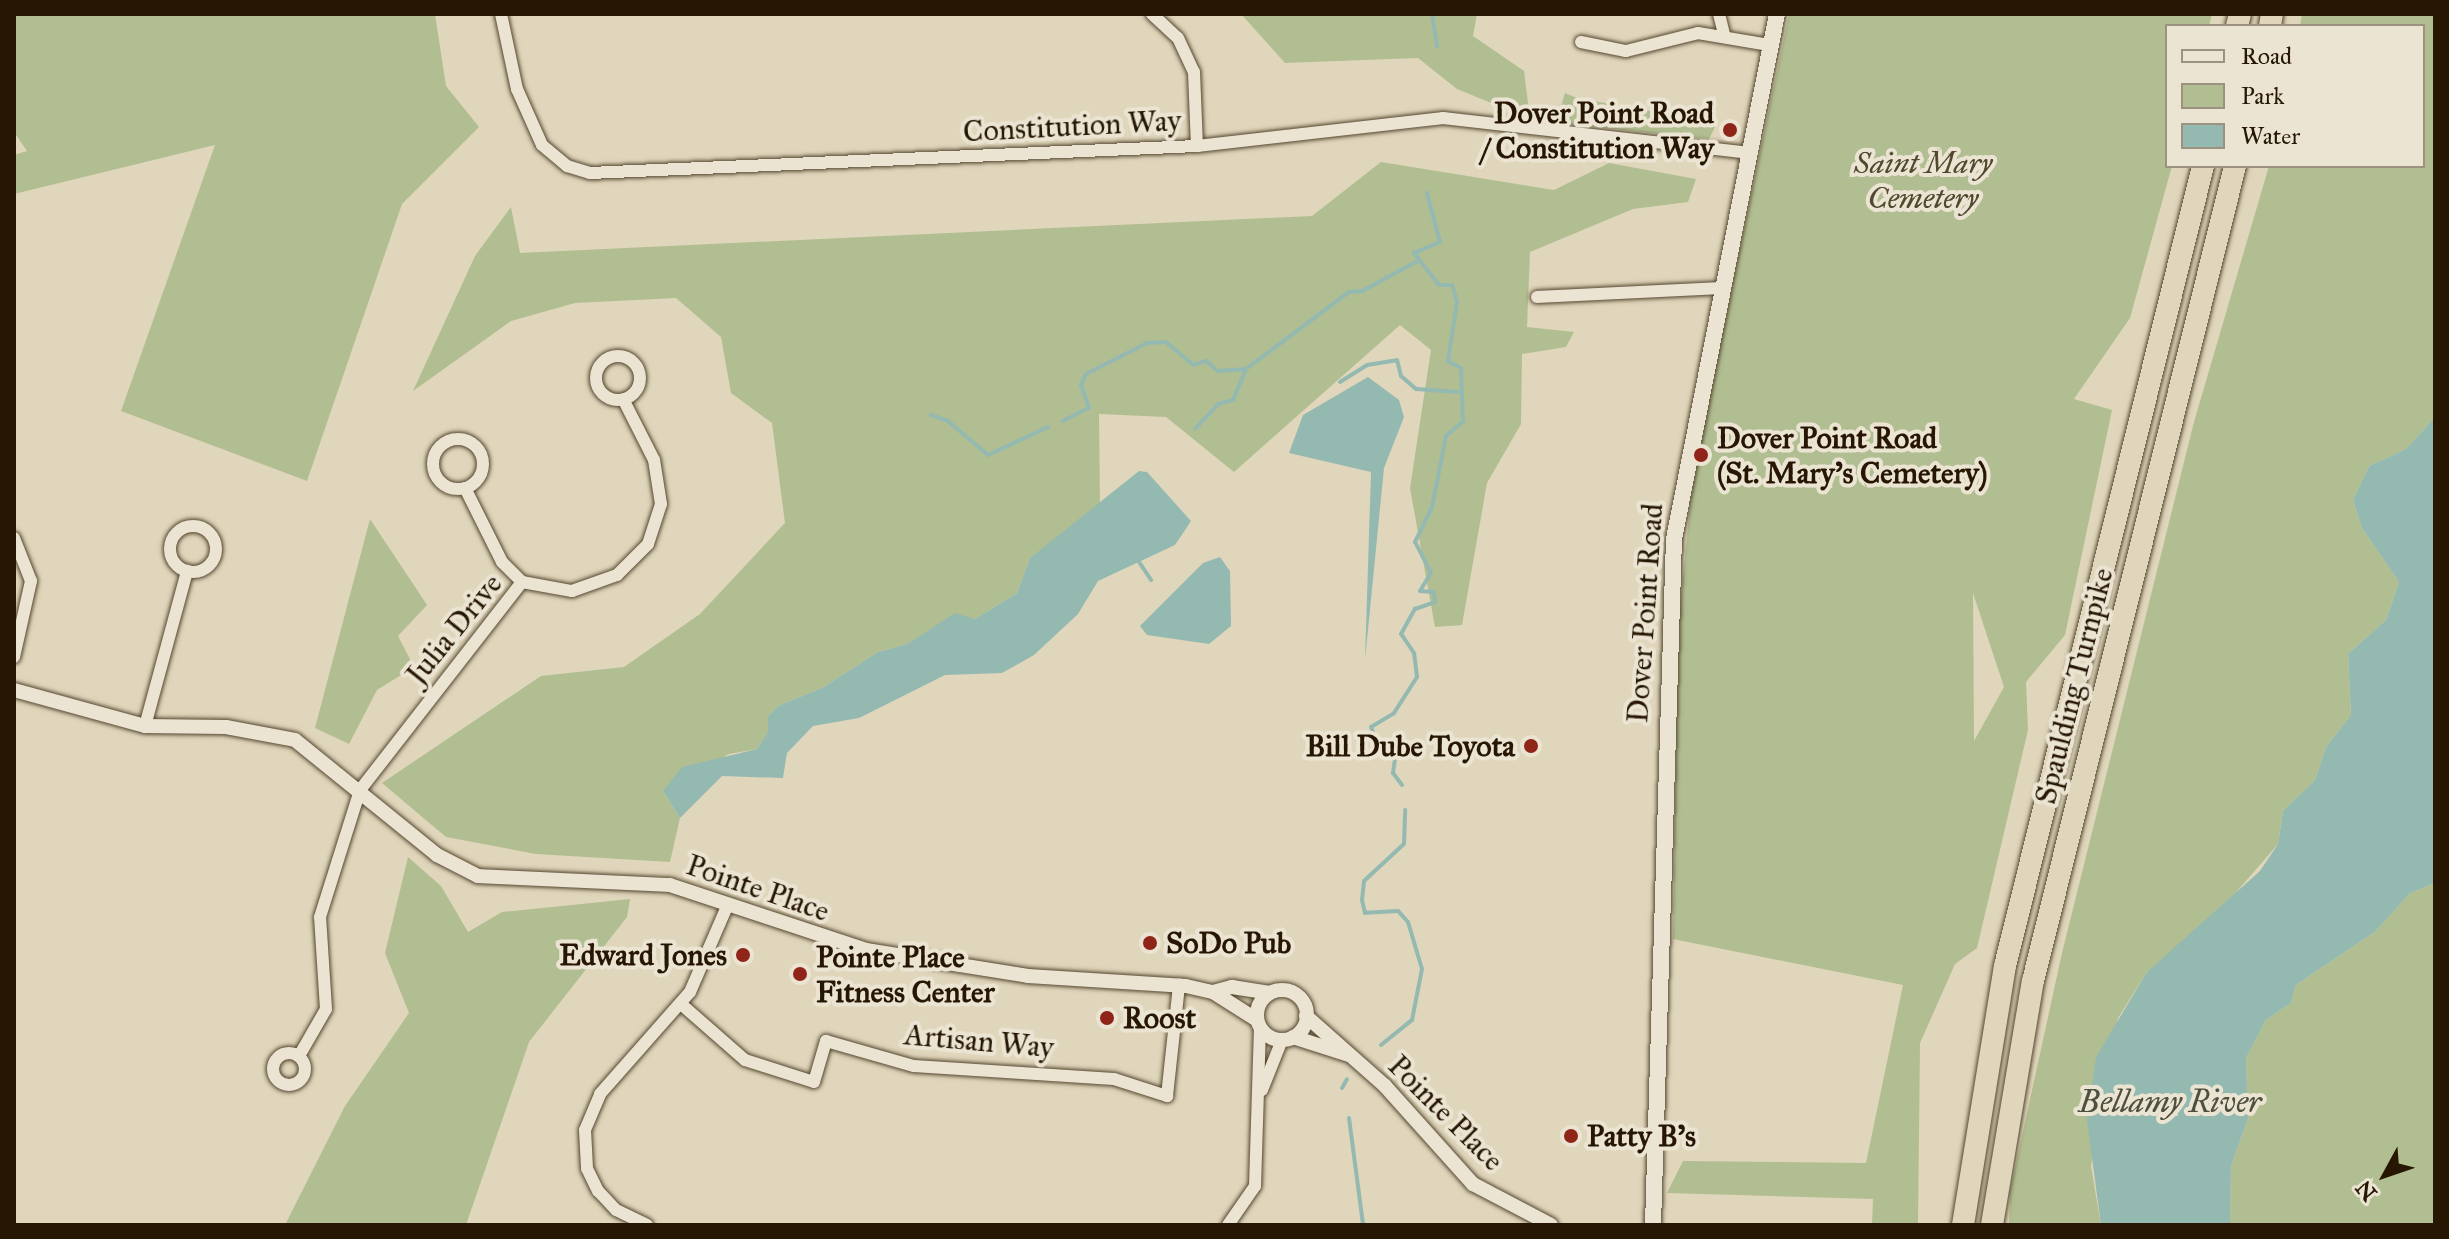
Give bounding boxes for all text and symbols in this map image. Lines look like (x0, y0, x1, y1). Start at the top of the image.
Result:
legend (2165, 24, 2425, 168)
text: Road (2241, 41, 2292, 71)
text: Park (2241, 81, 2284, 111)
place label: Dover Point Road / Constitution Way (1481, 95, 1714, 166)
street label: Constitution Way (962, 102, 1182, 150)
marker: Dover Point Road / Constitution Way (1721, 121, 1739, 139)
text: Water (2241, 121, 2300, 151)
park label: Saint Mary Cemetery (1854, 145, 1992, 216)
place label: Dover Point Road (St. Mary's Cemetery) (1717, 420, 1987, 490)
marker: Dover Point Road (St. Mary's Cemetery) (1692, 446, 1710, 464)
street label: Dover Point Road (1619, 502, 1671, 724)
street label: Spaulding Turnpike (2027, 564, 2121, 808)
street label: Julia Drive (398, 566, 510, 692)
place label: Bill Dube Toyota (1306, 728, 1515, 764)
marker: Bill Dube Toyota (1522, 737, 1540, 755)
street label: Pointe Place (682, 847, 834, 929)
place label: SoDo Pub (1166, 925, 1291, 961)
marker: SoDo Pub (1141, 934, 1159, 952)
place label: Edward Jones (559, 937, 727, 973)
place label: Pointe Place Fitness Center (816, 939, 995, 1010)
marker: Edward Jones (734, 946, 752, 964)
marker: Pointe Place Fitness Center (791, 965, 809, 983)
place label: Roost (1123, 1000, 1196, 1036)
marker: Roost (1098, 1009, 1116, 1027)
street label: Artisan Way (903, 1017, 1055, 1065)
street label: Pointe Place (1381, 1048, 1511, 1178)
water label: Bellamy River (2079, 1083, 2261, 1121)
place label: Patty B's (1587, 1118, 1696, 1154)
marker: Patty B's (1562, 1127, 1580, 1145)
north arrow (2345, 1135, 2425, 1215)
text: N (2350, 1175, 2383, 1207)

